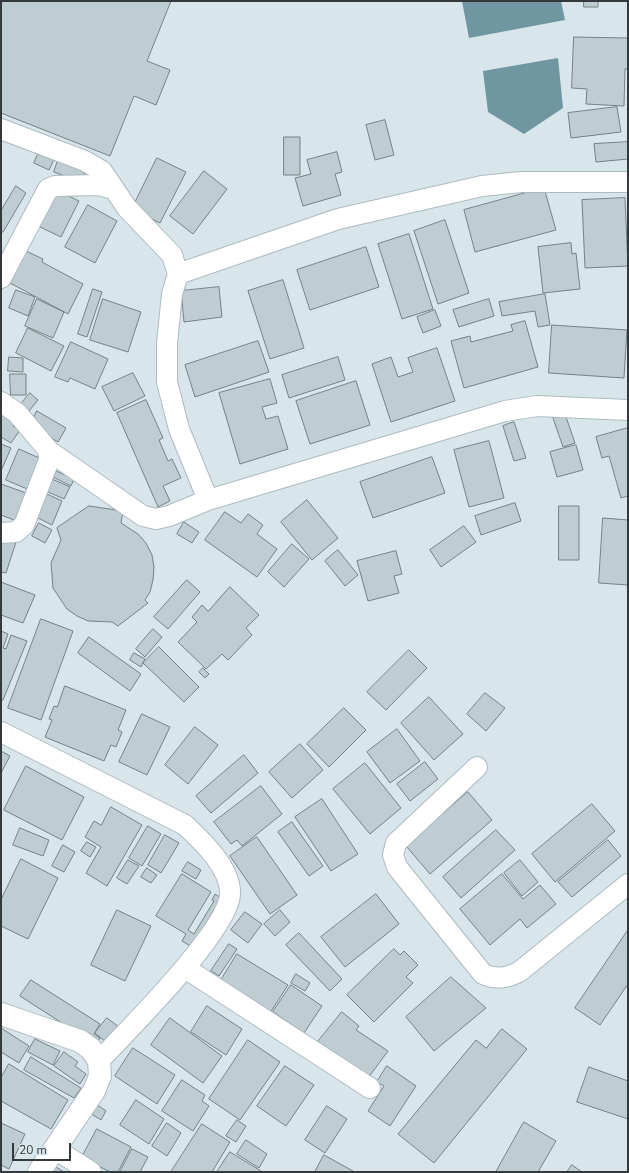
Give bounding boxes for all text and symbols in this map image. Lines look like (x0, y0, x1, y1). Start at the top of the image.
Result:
scale bar (14, 1135, 73, 1161)
text: 20 m (19, 1142, 47, 1158)

